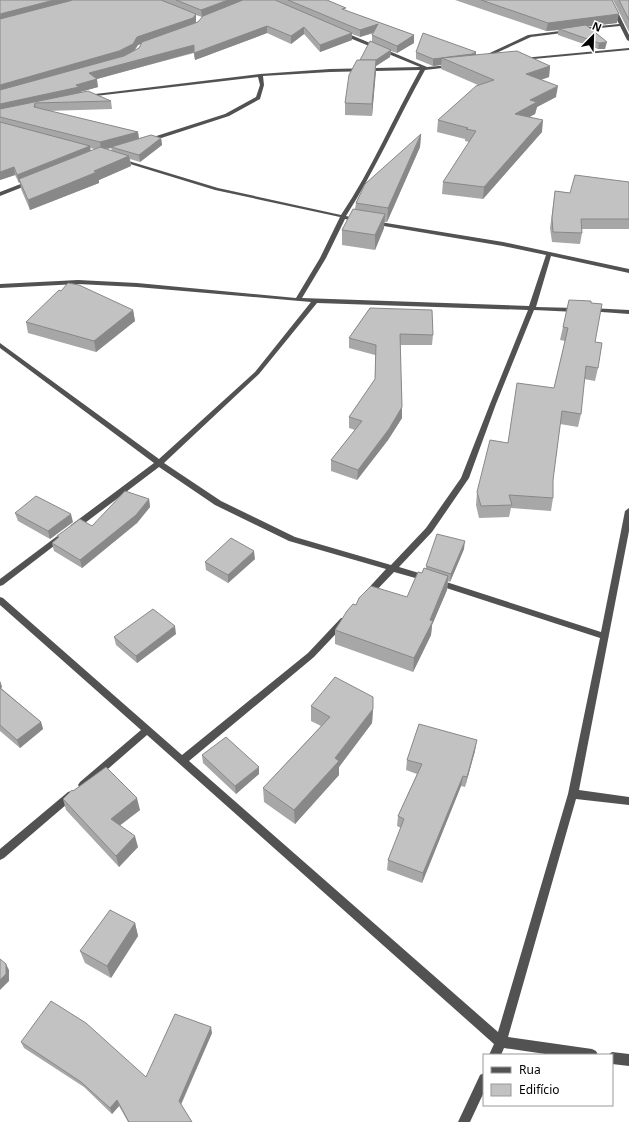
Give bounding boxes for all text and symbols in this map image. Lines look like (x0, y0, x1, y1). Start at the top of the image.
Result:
north arrow (573, 16, 613, 56)
text: N (590, 18, 604, 35)
legend (483, 1054, 613, 1106)
text: Rua (519, 1061, 541, 1078)
text: Edifício (519, 1081, 560, 1098)

